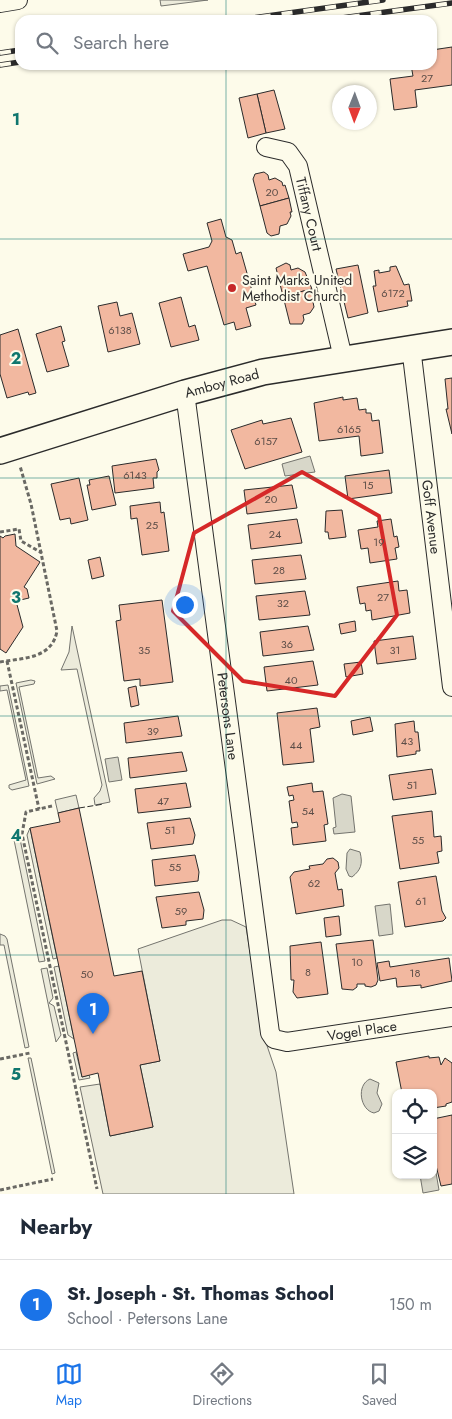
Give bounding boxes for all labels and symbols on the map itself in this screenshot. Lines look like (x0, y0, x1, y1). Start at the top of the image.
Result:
house number: 27 (421, 70, 433, 86)
north arrow (332, 85, 377, 130)
text: 1 (12, 108, 20, 131)
street label: Tiffany Court (291, 175, 328, 254)
house number: 20 (266, 184, 279, 200)
place label: Saint Marks United Methodist Church (242, 270, 352, 306)
marker: Saint Marks United Methodist Church (226, 282, 238, 294)
house number: 6172 (381, 285, 405, 301)
house number: 6138 (108, 322, 132, 338)
text: 2 (11, 347, 21, 370)
street label: Amboy Road (182, 364, 261, 403)
house number: 6165 (337, 421, 361, 437)
house number: 6157 (254, 433, 278, 449)
house number: 6143 (123, 467, 147, 483)
house number: 15 (362, 477, 374, 493)
street label: Goff Avenue (417, 479, 446, 555)
house number: 20 (265, 491, 278, 507)
house number: 25 (146, 517, 158, 533)
house number: 24 (269, 526, 282, 542)
house number: 19 (373, 534, 385, 550)
house number: 28 (273, 562, 285, 578)
text: 3 (11, 586, 21, 609)
house number: 27 (377, 589, 389, 605)
your location (172, 592, 198, 618)
house number: 32 (277, 595, 289, 611)
house number: 36 (281, 636, 293, 652)
house number: 35 (138, 642, 150, 658)
house number: 31 (390, 642, 400, 658)
street label: Petersons Lane (212, 671, 244, 761)
house number: 40 (284, 672, 298, 688)
house number: 39 (147, 723, 159, 739)
house number: 43 (401, 733, 413, 749)
house number: 44 (290, 737, 303, 753)
house number: 51 (406, 777, 418, 793)
house number: 47 (157, 793, 169, 809)
house number: 54 (302, 803, 315, 819)
house number: 51 (164, 822, 176, 838)
text: 4 (10, 824, 22, 847)
house number: 55 (412, 832, 424, 848)
house number: 55 (169, 859, 181, 875)
house number: 62 (308, 875, 320, 891)
house number: 61 (415, 893, 427, 909)
house number: 59 (175, 903, 187, 919)
house number: 10 (351, 954, 363, 970)
house number: 8 (305, 964, 311, 980)
house number: 18 (410, 965, 420, 981)
house number: 50 (81, 966, 94, 982)
pin: 1 (77, 993, 109, 1034)
street label: Vogel Place (326, 1016, 398, 1046)
text: 5 (11, 1063, 21, 1086)

